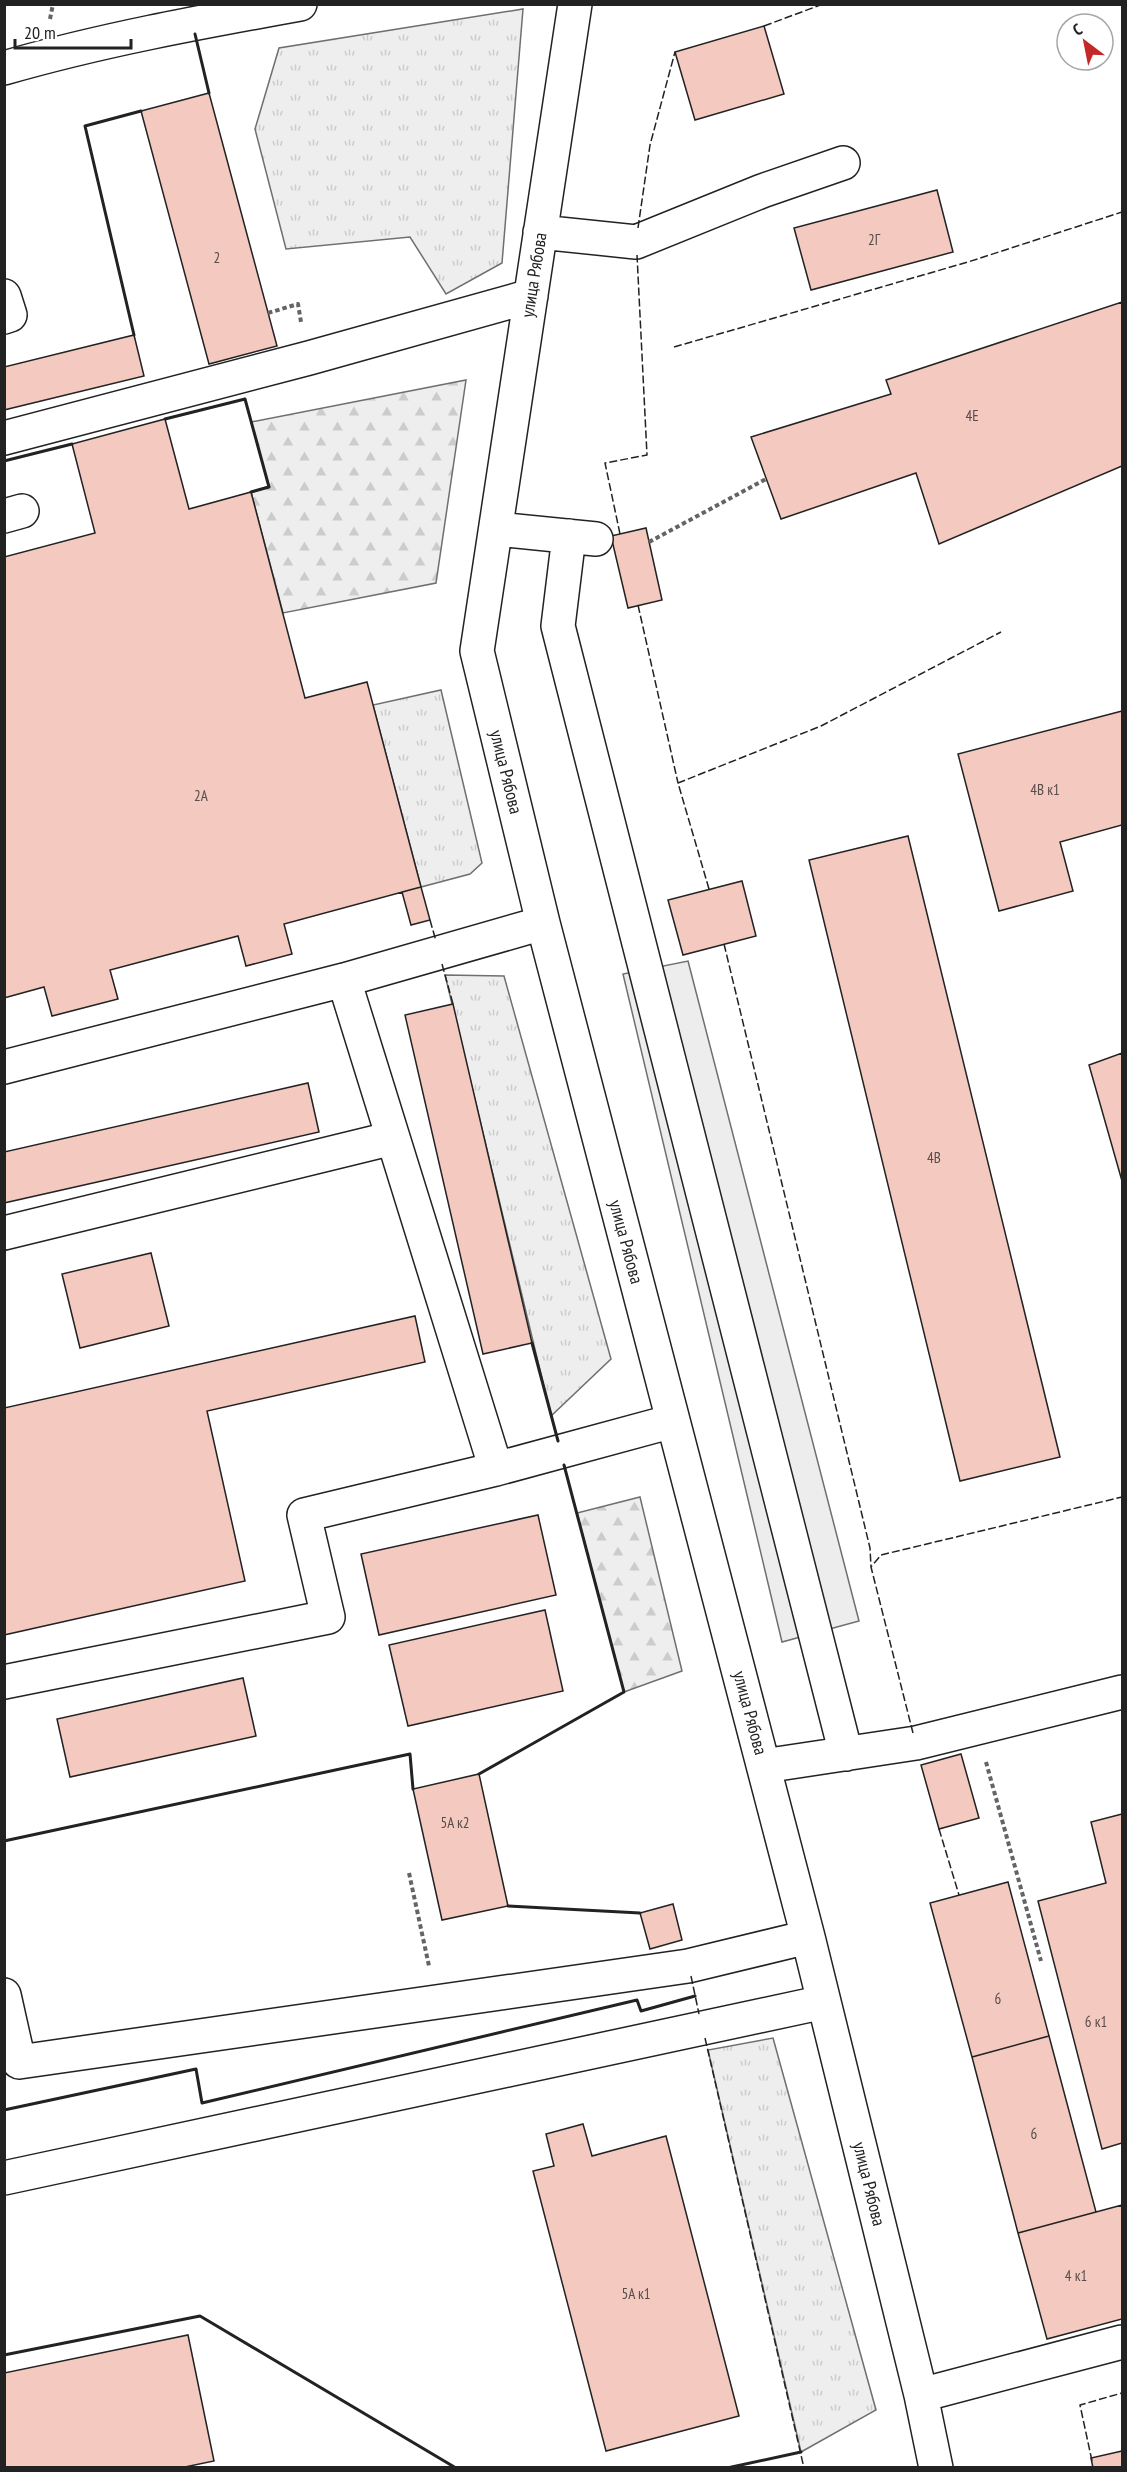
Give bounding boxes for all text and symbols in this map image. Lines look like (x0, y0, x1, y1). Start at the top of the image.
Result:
scale bar (15, 12, 130, 50)
north arrow (1055, 12, 1115, 72)
text: С (1069, 18, 1086, 40)
text: 20 m (24, 21, 56, 44)
house number: 2Г (868, 230, 881, 249)
street label: улица Рябова (515, 231, 552, 319)
house number: 2 (214, 248, 220, 267)
house number: 4Е (965, 406, 979, 425)
street label: улица Рябова (485, 727, 528, 816)
house number: 4В к1 (1030, 780, 1060, 799)
house number: 2А (194, 786, 209, 805)
house number: 4В (927, 1148, 941, 1167)
street label: улица Рябова (604, 1197, 649, 1286)
street label: улица Рябова (728, 1668, 773, 1757)
house number: 5А к2 (440, 1813, 470, 1832)
house number: 6 (995, 1989, 1002, 2008)
house number: 6 к1 (1085, 2012, 1107, 2031)
house number: 6 (1031, 2124, 1038, 2143)
street label: улица Рябова (848, 2139, 891, 2228)
house number: 4 к1 (1065, 2266, 1087, 2285)
house number: 5А к1 (621, 2284, 651, 2303)

